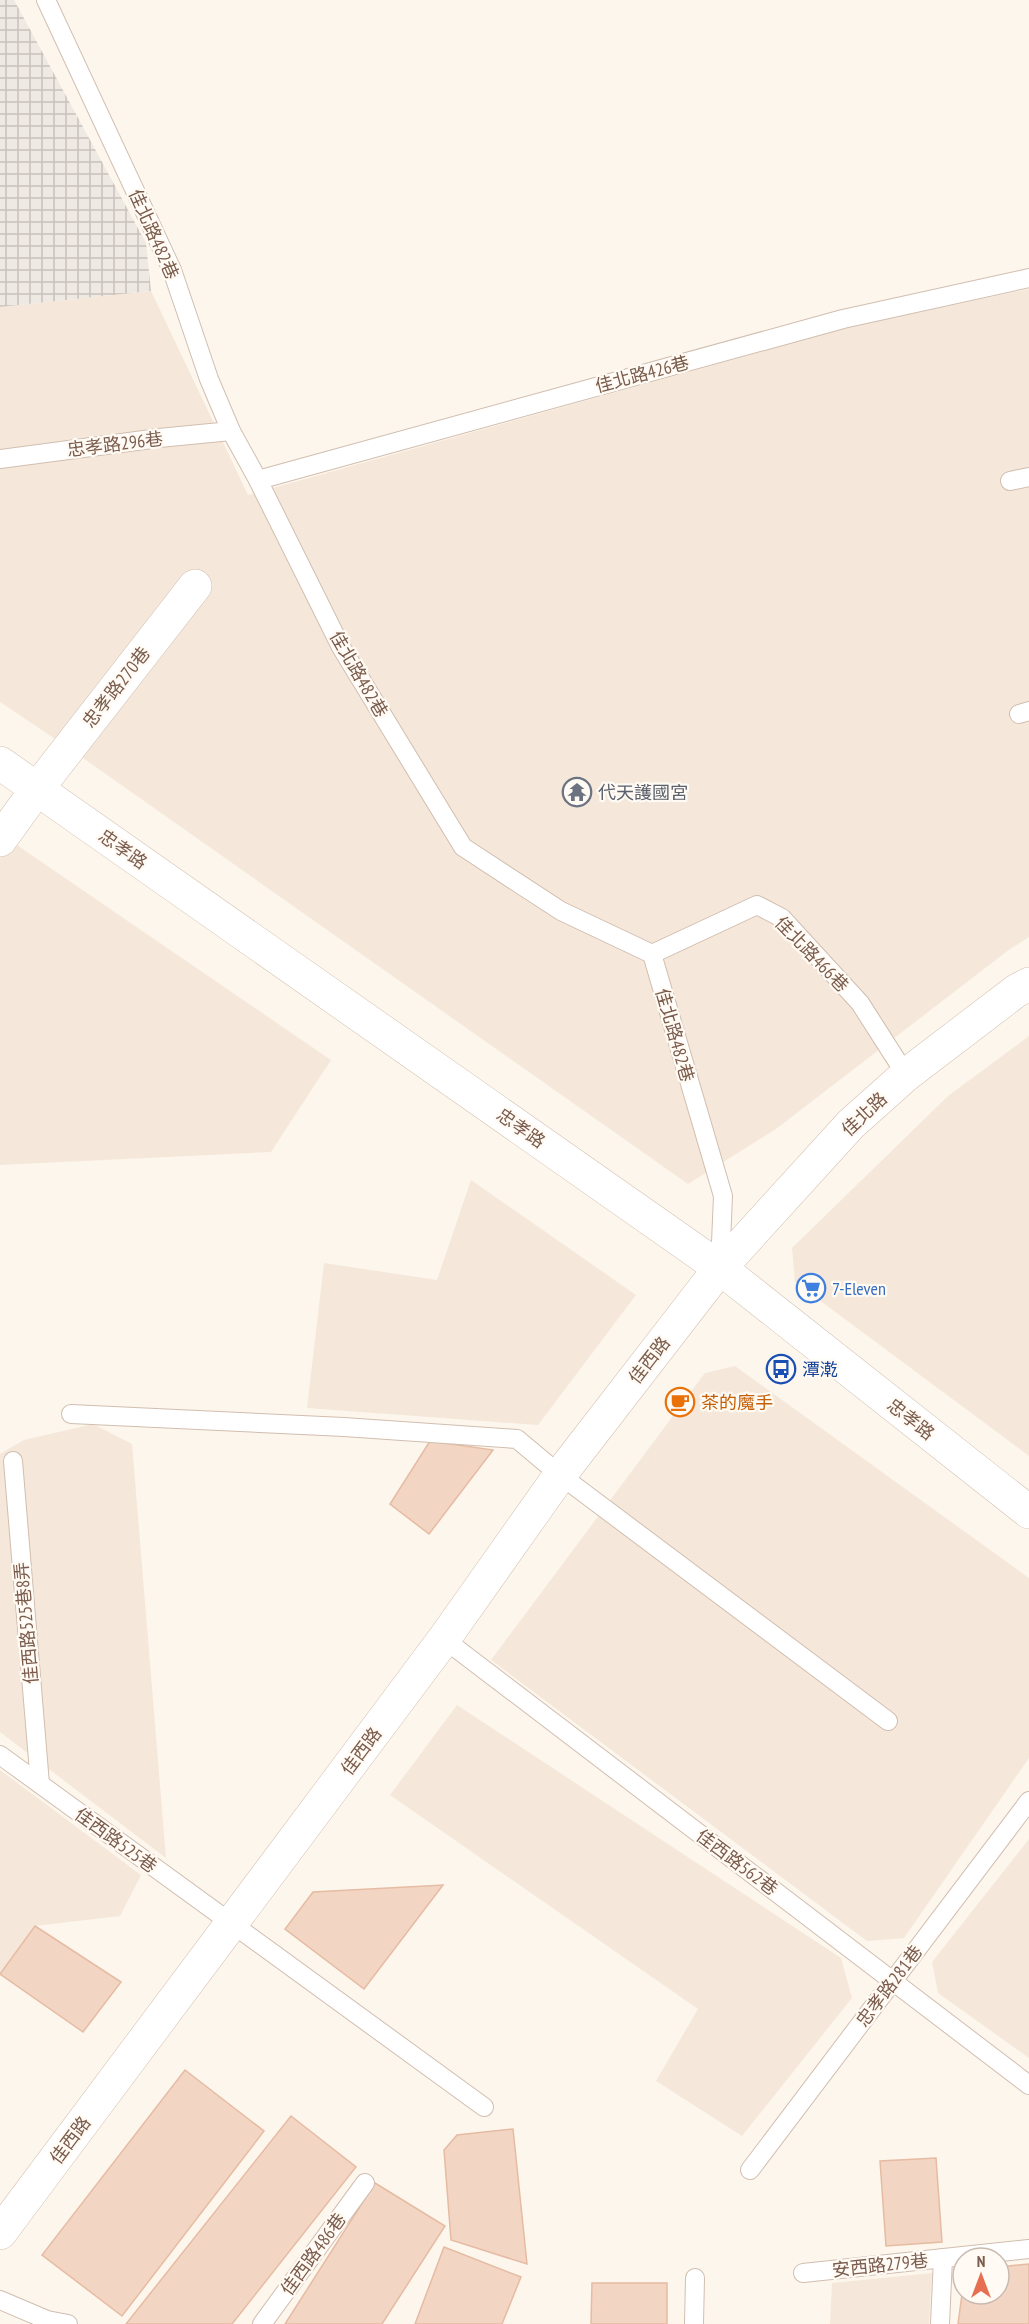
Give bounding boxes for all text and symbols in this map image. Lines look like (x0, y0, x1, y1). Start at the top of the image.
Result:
street label: 佳北路482巷 (124, 185, 184, 283)
street label: 佳北路426巷 (593, 350, 691, 398)
street label: 忠孝路296巷 (66, 427, 164, 461)
street label: 佳北路482巷 (325, 627, 393, 721)
street label: 忠孝路270巷 (77, 642, 155, 732)
temple icon: 代天護國宮 (561, 776, 593, 808)
place label: 代天護國宮 (598, 781, 688, 804)
street label: 忠孝路 (94, 824, 152, 874)
street label: 佳北路466巷 (770, 911, 854, 997)
street label: 佳北路482巷 (651, 986, 699, 1084)
street label: 佳北路 (836, 1087, 892, 1141)
street label: 忠孝路 (492, 1103, 550, 1153)
supermarket icon: 7-Eleven (795, 1272, 827, 1304)
place label: 7-Eleven (832, 1277, 886, 1300)
street label: 佳西路 (623, 1332, 675, 1388)
bus stop icon: 潭漧 (765, 1353, 797, 1385)
place label: 潭漧 (802, 1358, 838, 1381)
cafe icon: 茶的魔手 (664, 1386, 696, 1418)
place label: 茶的魔手 (701, 1391, 773, 1414)
street label: 忠孝路 (883, 1393, 939, 1445)
street label: 佳西路525巷8弄 (9, 1561, 43, 1685)
street label: 佳西路 (336, 1723, 386, 1779)
street label: 佳西路525巷 (70, 1802, 162, 1878)
street label: 佳西路562巷 (692, 1824, 782, 1900)
street label: 忠孝路281巷 (851, 1941, 927, 2031)
street label: 佳西路 (45, 2112, 95, 2168)
street label: 佳西路486巷 (275, 2208, 351, 2300)
north arrow (951, 2246, 1011, 2306)
street label: 安西路279巷 (831, 2249, 929, 2281)
text: N (977, 2251, 985, 2271)

